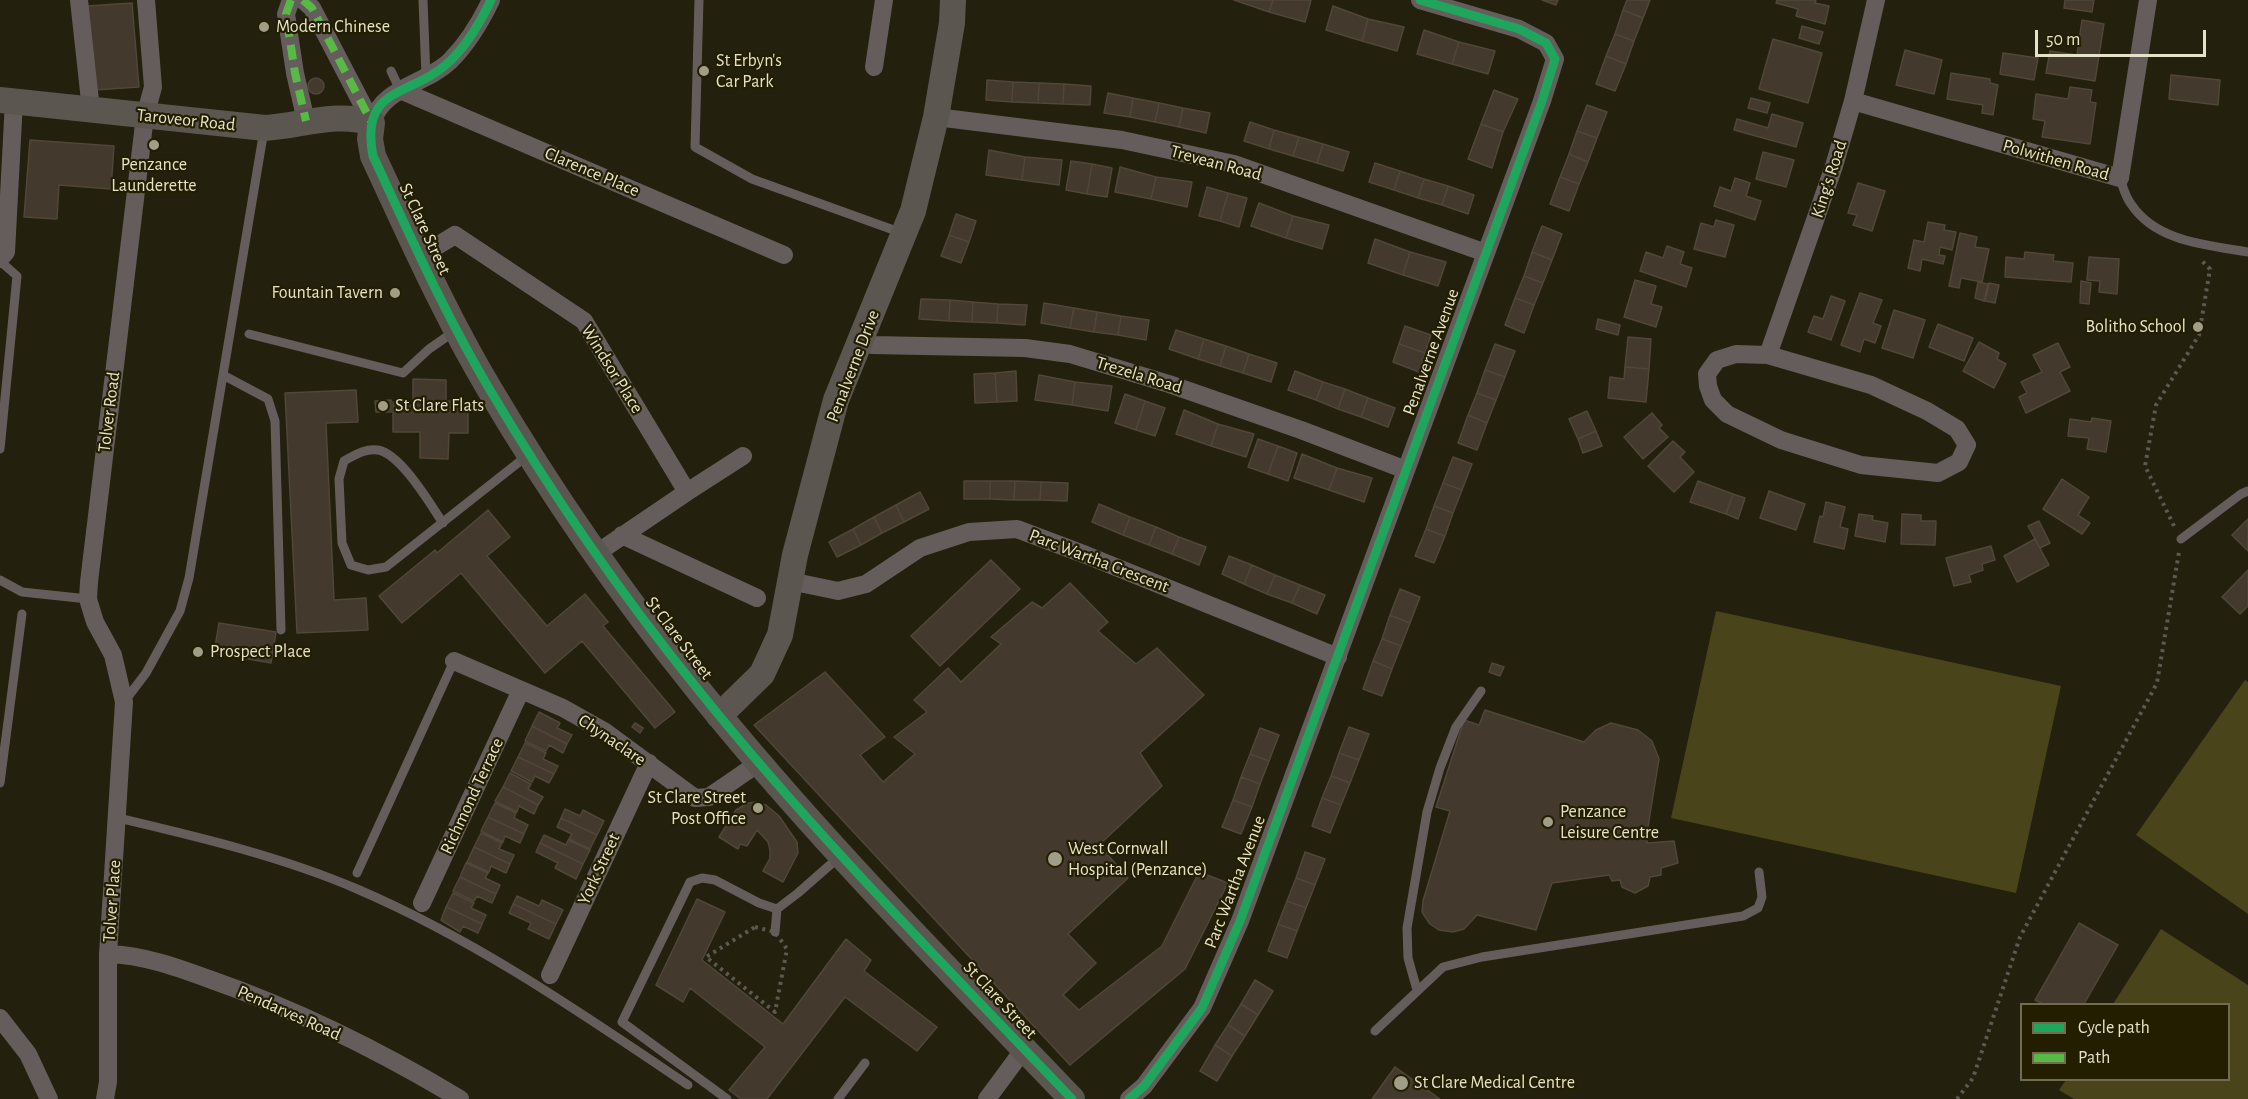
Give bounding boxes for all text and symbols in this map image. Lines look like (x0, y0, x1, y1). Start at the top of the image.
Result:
place label: Modern Chinese (276, 16, 390, 38)
scale bar (2038, 18, 2209, 56)
marker: Modern Chinese (257, 20, 271, 34)
text: 50 m (2046, 31, 2080, 49)
place label: St Erbyn's Car Park (716, 50, 782, 92)
marker: St Erbyn's Car Park (697, 64, 711, 78)
street label: Taroveor Road (136, 104, 236, 136)
street label: Polwithen Road (2000, 134, 2112, 186)
street label: King's Road (1806, 137, 1852, 221)
marker: Penzance Launderette (147, 138, 161, 152)
street label: Trevean Road (1168, 140, 1264, 186)
street label: Clarence Place (541, 142, 643, 202)
place label: Penzance Launderette (111, 154, 197, 196)
street label: St Clare Street (394, 180, 456, 278)
place label: Fountain Tavern (272, 282, 383, 304)
marker: Fountain Tavern (388, 286, 402, 300)
street label: Penalverne Avenue (1398, 286, 1464, 418)
street label: Penalverne Drive (822, 307, 884, 425)
place label: Bolitho School (2085, 316, 2186, 338)
marker: Bolitho School (2191, 320, 2205, 334)
street label: Windsor Place (576, 321, 648, 417)
street label: Trezela Road (1093, 352, 1185, 398)
street label: Tolver Road (93, 370, 125, 454)
place label: St Clare Flats (395, 395, 484, 417)
marker: St Clare Flats (376, 399, 390, 413)
street label: Parc Wartha Crescent (1026, 524, 1172, 598)
street label: St Clare Street (641, 592, 717, 684)
place label: Prospect Place (210, 641, 311, 663)
marker: Prospect Place (191, 645, 205, 659)
street label: Chynaclare (574, 709, 650, 771)
street label: Richmond Terrace (436, 734, 508, 858)
place label: St Clare Street Post Office (647, 787, 746, 830)
marker: St Clare Street Post Office (751, 801, 765, 815)
place label: Penzance Leisure Centre (1560, 801, 1659, 844)
street label: Parc Wartha Avenue (1200, 812, 1270, 952)
marker: Penzance Leisure Centre (1541, 815, 1555, 829)
street label: York Street (573, 830, 625, 908)
place label: West Cornwall Hospital (Penzance) (1068, 838, 1207, 880)
marker: West Cornwall Hospital (Penzance) (1046, 850, 1064, 868)
street label: Tolver Place (98, 859, 126, 943)
street label: St Clare Street (958, 957, 1042, 1043)
street label: Pendarves Road (234, 981, 344, 1045)
legend (2020, 1003, 2230, 1081)
text: Cycle path (2078, 1019, 2150, 1037)
text: Path (2078, 1049, 2110, 1067)
place label: St Clare Medical Centre (1414, 1072, 1575, 1094)
marker: St Clare Medical Centre (1392, 1074, 1410, 1092)

